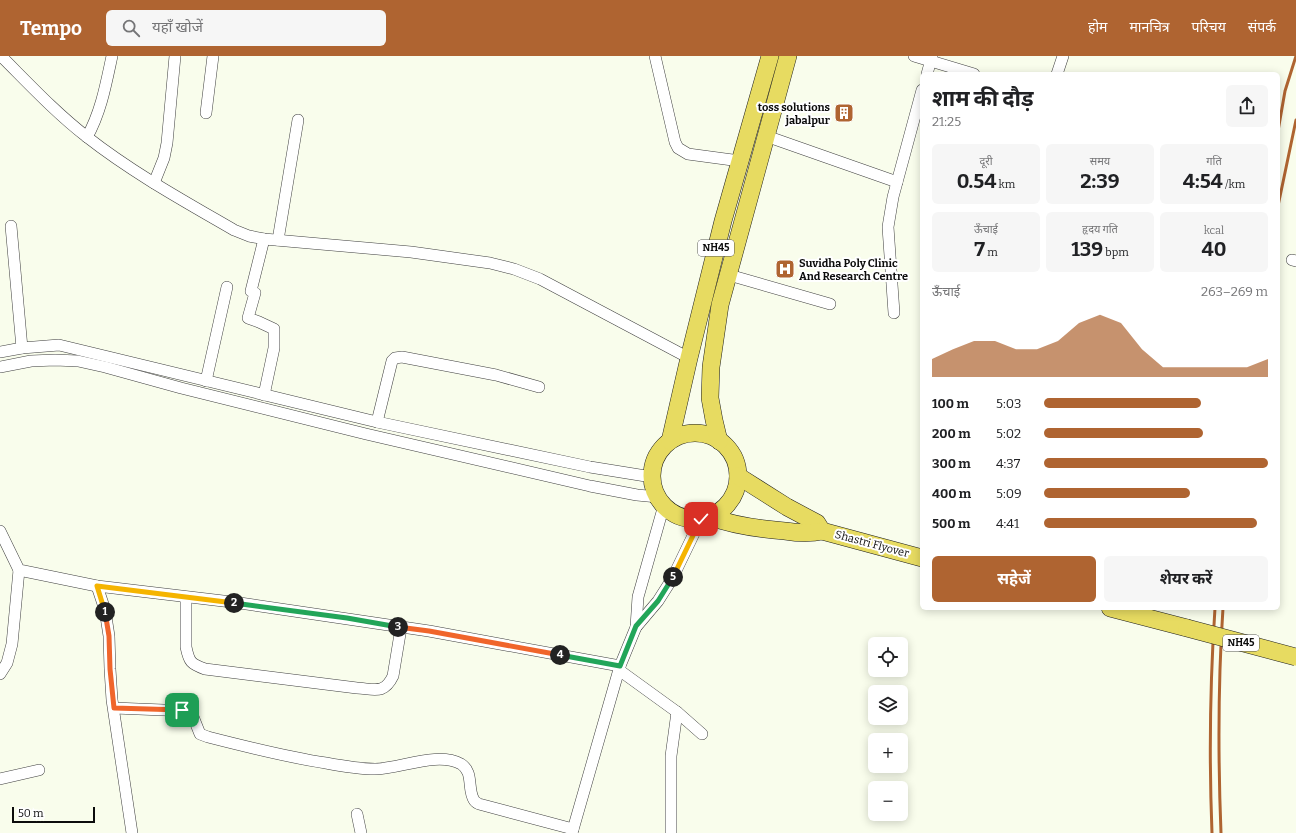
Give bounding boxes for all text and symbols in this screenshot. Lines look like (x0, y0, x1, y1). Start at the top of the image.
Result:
search box (106, 10, 386, 46)
text: Tempo (20, 17, 82, 40)
icon: search (120, 17, 142, 39)
text: यहाँ खोजें (152, 18, 203, 36)
text: होम (1088, 19, 1107, 36)
text: मानचित्र (1129, 19, 1170, 36)
text: परिचय (1192, 19, 1226, 36)
text: संपर्क (1248, 19, 1276, 36)
text: शाम की दौड़ (932, 85, 1034, 112)
button: share (1226, 85, 1268, 127)
place label: toss solutions jabalpur (758, 101, 831, 127)
building icon: toss solutions jabalpur (833, 102, 855, 124)
text: 21:25 (932, 114, 961, 129)
text: दूरी (979, 155, 993, 168)
text: समय (1090, 155, 1110, 168)
text: गति (1206, 155, 1222, 168)
text: 0.54 (957, 169, 996, 193)
text: 2:39 (1080, 169, 1120, 193)
text: 4:54 (1183, 169, 1223, 193)
text: km (996, 178, 1015, 191)
text: /km (1223, 178, 1245, 191)
text: ऊँचाई (974, 223, 998, 236)
text: हृदय गति (1082, 223, 1118, 236)
text: kcal (1204, 224, 1224, 237)
text: 7 (974, 237, 985, 261)
text: 139 (1071, 237, 1103, 261)
text: 40 (1202, 237, 1226, 261)
road number: NH45 (698, 240, 734, 256)
text: m (985, 246, 998, 259)
text: bpm (1103, 246, 1129, 259)
place label: Suvidha Poly Clinic And Research Centre (799, 257, 908, 283)
hospital icon: Suvidha Poly Clinic And Research Centre (774, 258, 796, 280)
text: ऊँचाई (932, 284, 960, 299)
text: 263–269 m (1201, 284, 1268, 299)
text: 100 m (932, 396, 969, 411)
text: 5:03 (996, 396, 1021, 411)
text: 200 m (932, 426, 971, 441)
text: 5:02 (996, 426, 1021, 441)
text: 300 m (932, 456, 971, 471)
text: 4:37 (996, 456, 1020, 471)
text: 400 m (932, 486, 971, 501)
text: 5:09 (996, 486, 1022, 501)
pin (684, 502, 718, 536)
icon: check (690, 508, 712, 530)
text: 500 m (932, 516, 970, 531)
text: 4:41 (996, 516, 1019, 531)
street label: Shastri Flyover (834, 528, 911, 560)
button: सहेजें (932, 556, 1096, 602)
button: शेयर करें (1104, 556, 1268, 602)
pin: 5 (663, 567, 683, 587)
text: 5 (670, 570, 676, 583)
pin: 2 (224, 593, 244, 613)
text: 2 (231, 596, 237, 609)
pin: 1 (95, 602, 115, 622)
text: 1 (103, 605, 107, 618)
pin: 3 (388, 617, 408, 637)
text: 3 (395, 620, 401, 633)
road number: NH45 (1223, 635, 1259, 651)
map controls (868, 637, 908, 821)
button: locate (868, 637, 908, 677)
pin: 4 (550, 645, 570, 665)
text: 4 (557, 648, 563, 661)
button: layers (868, 685, 908, 725)
pin (165, 693, 199, 727)
icon: arrive (171, 699, 193, 721)
button: + (868, 733, 908, 773)
button: − (868, 781, 908, 821)
scale bar (12, 805, 95, 824)
text: 50 m (18, 807, 44, 820)

